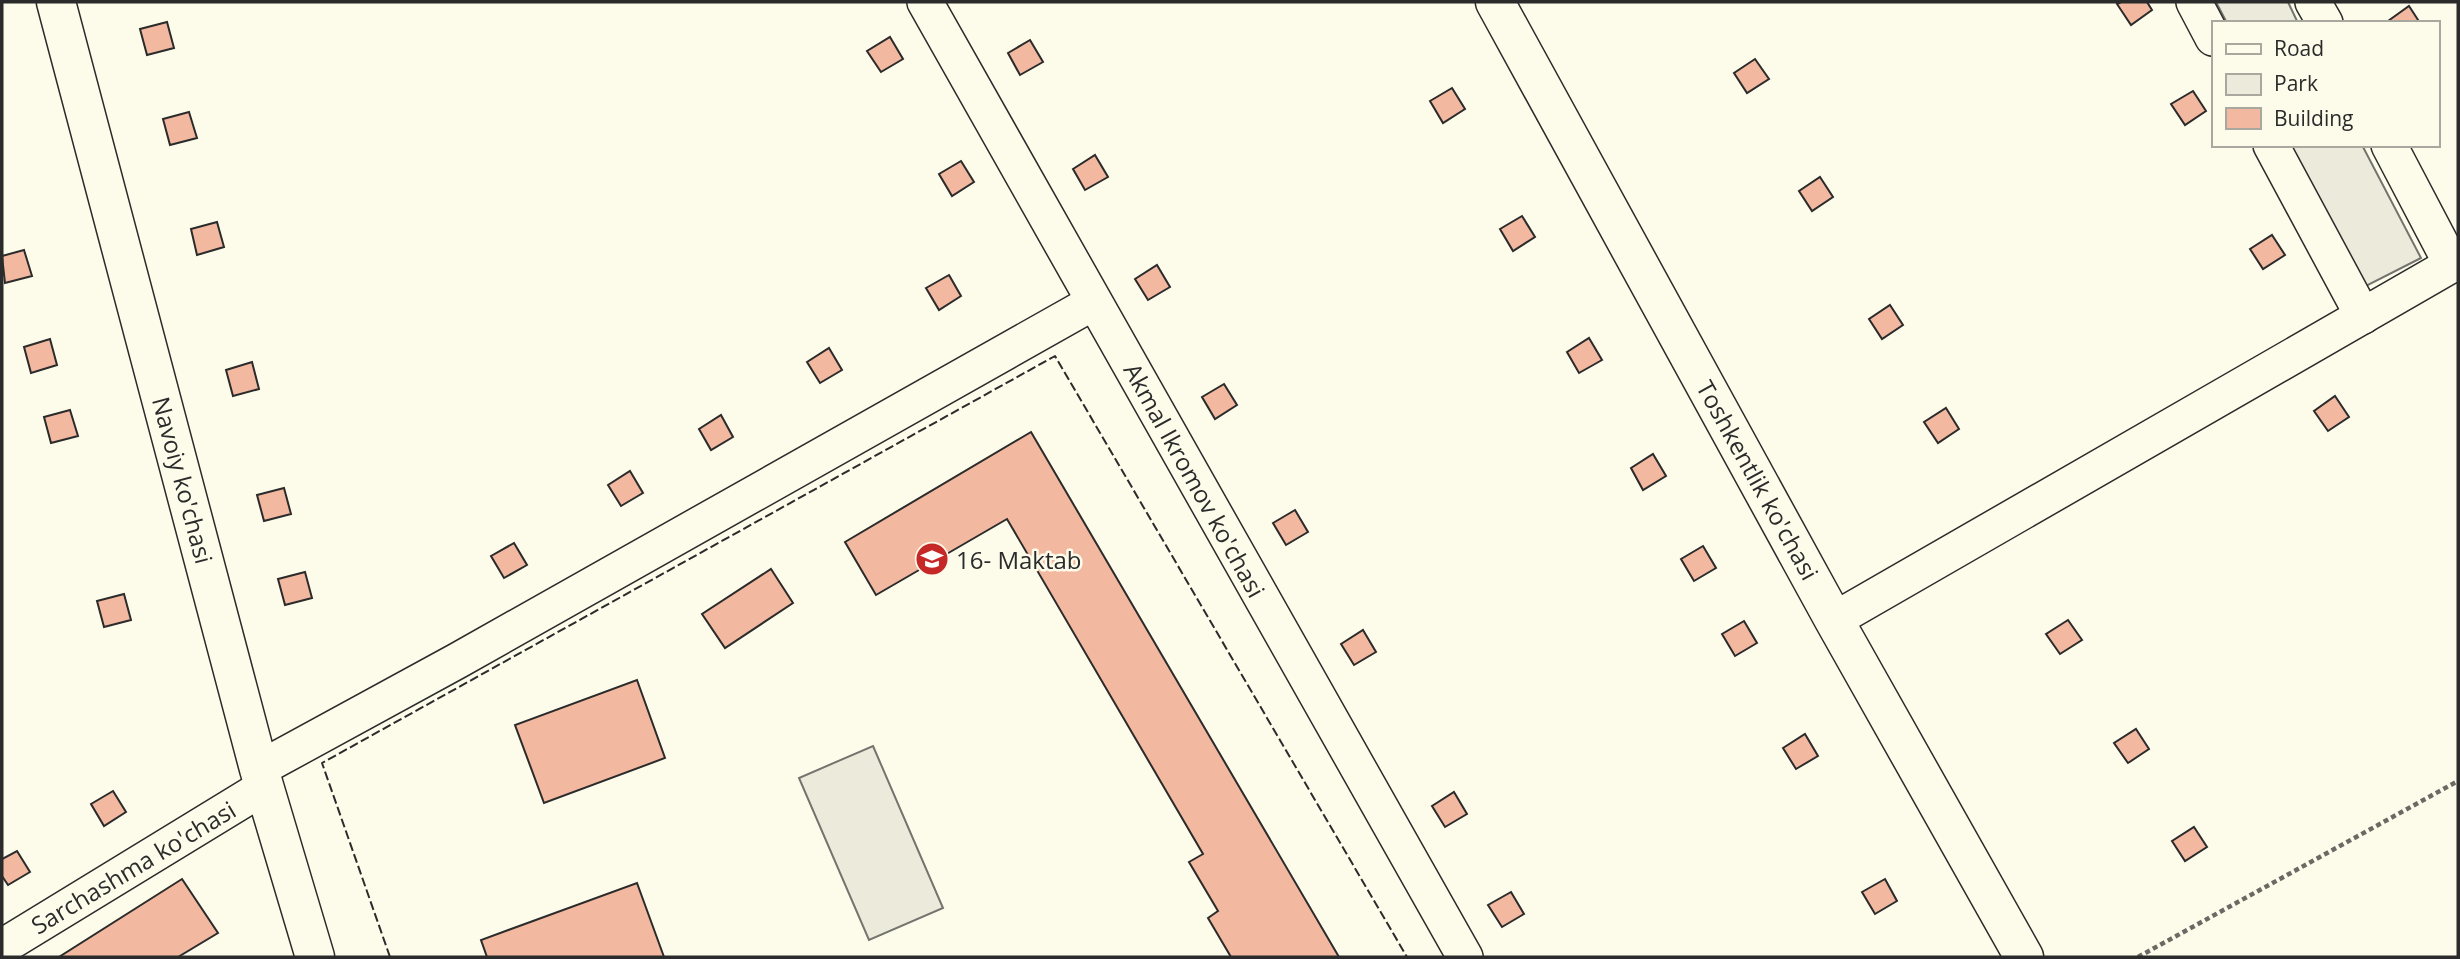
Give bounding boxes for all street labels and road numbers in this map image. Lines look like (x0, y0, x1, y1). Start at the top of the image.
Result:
street label: Akmal Ikromov ko'chasi (1117, 357, 1273, 603)
street label: Toshkentlik ko'chasi (1689, 374, 1827, 586)
street label: Navoiy ko'chasi (145, 393, 221, 567)
street label: Sarchashma ko'chasi (25, 793, 241, 941)

